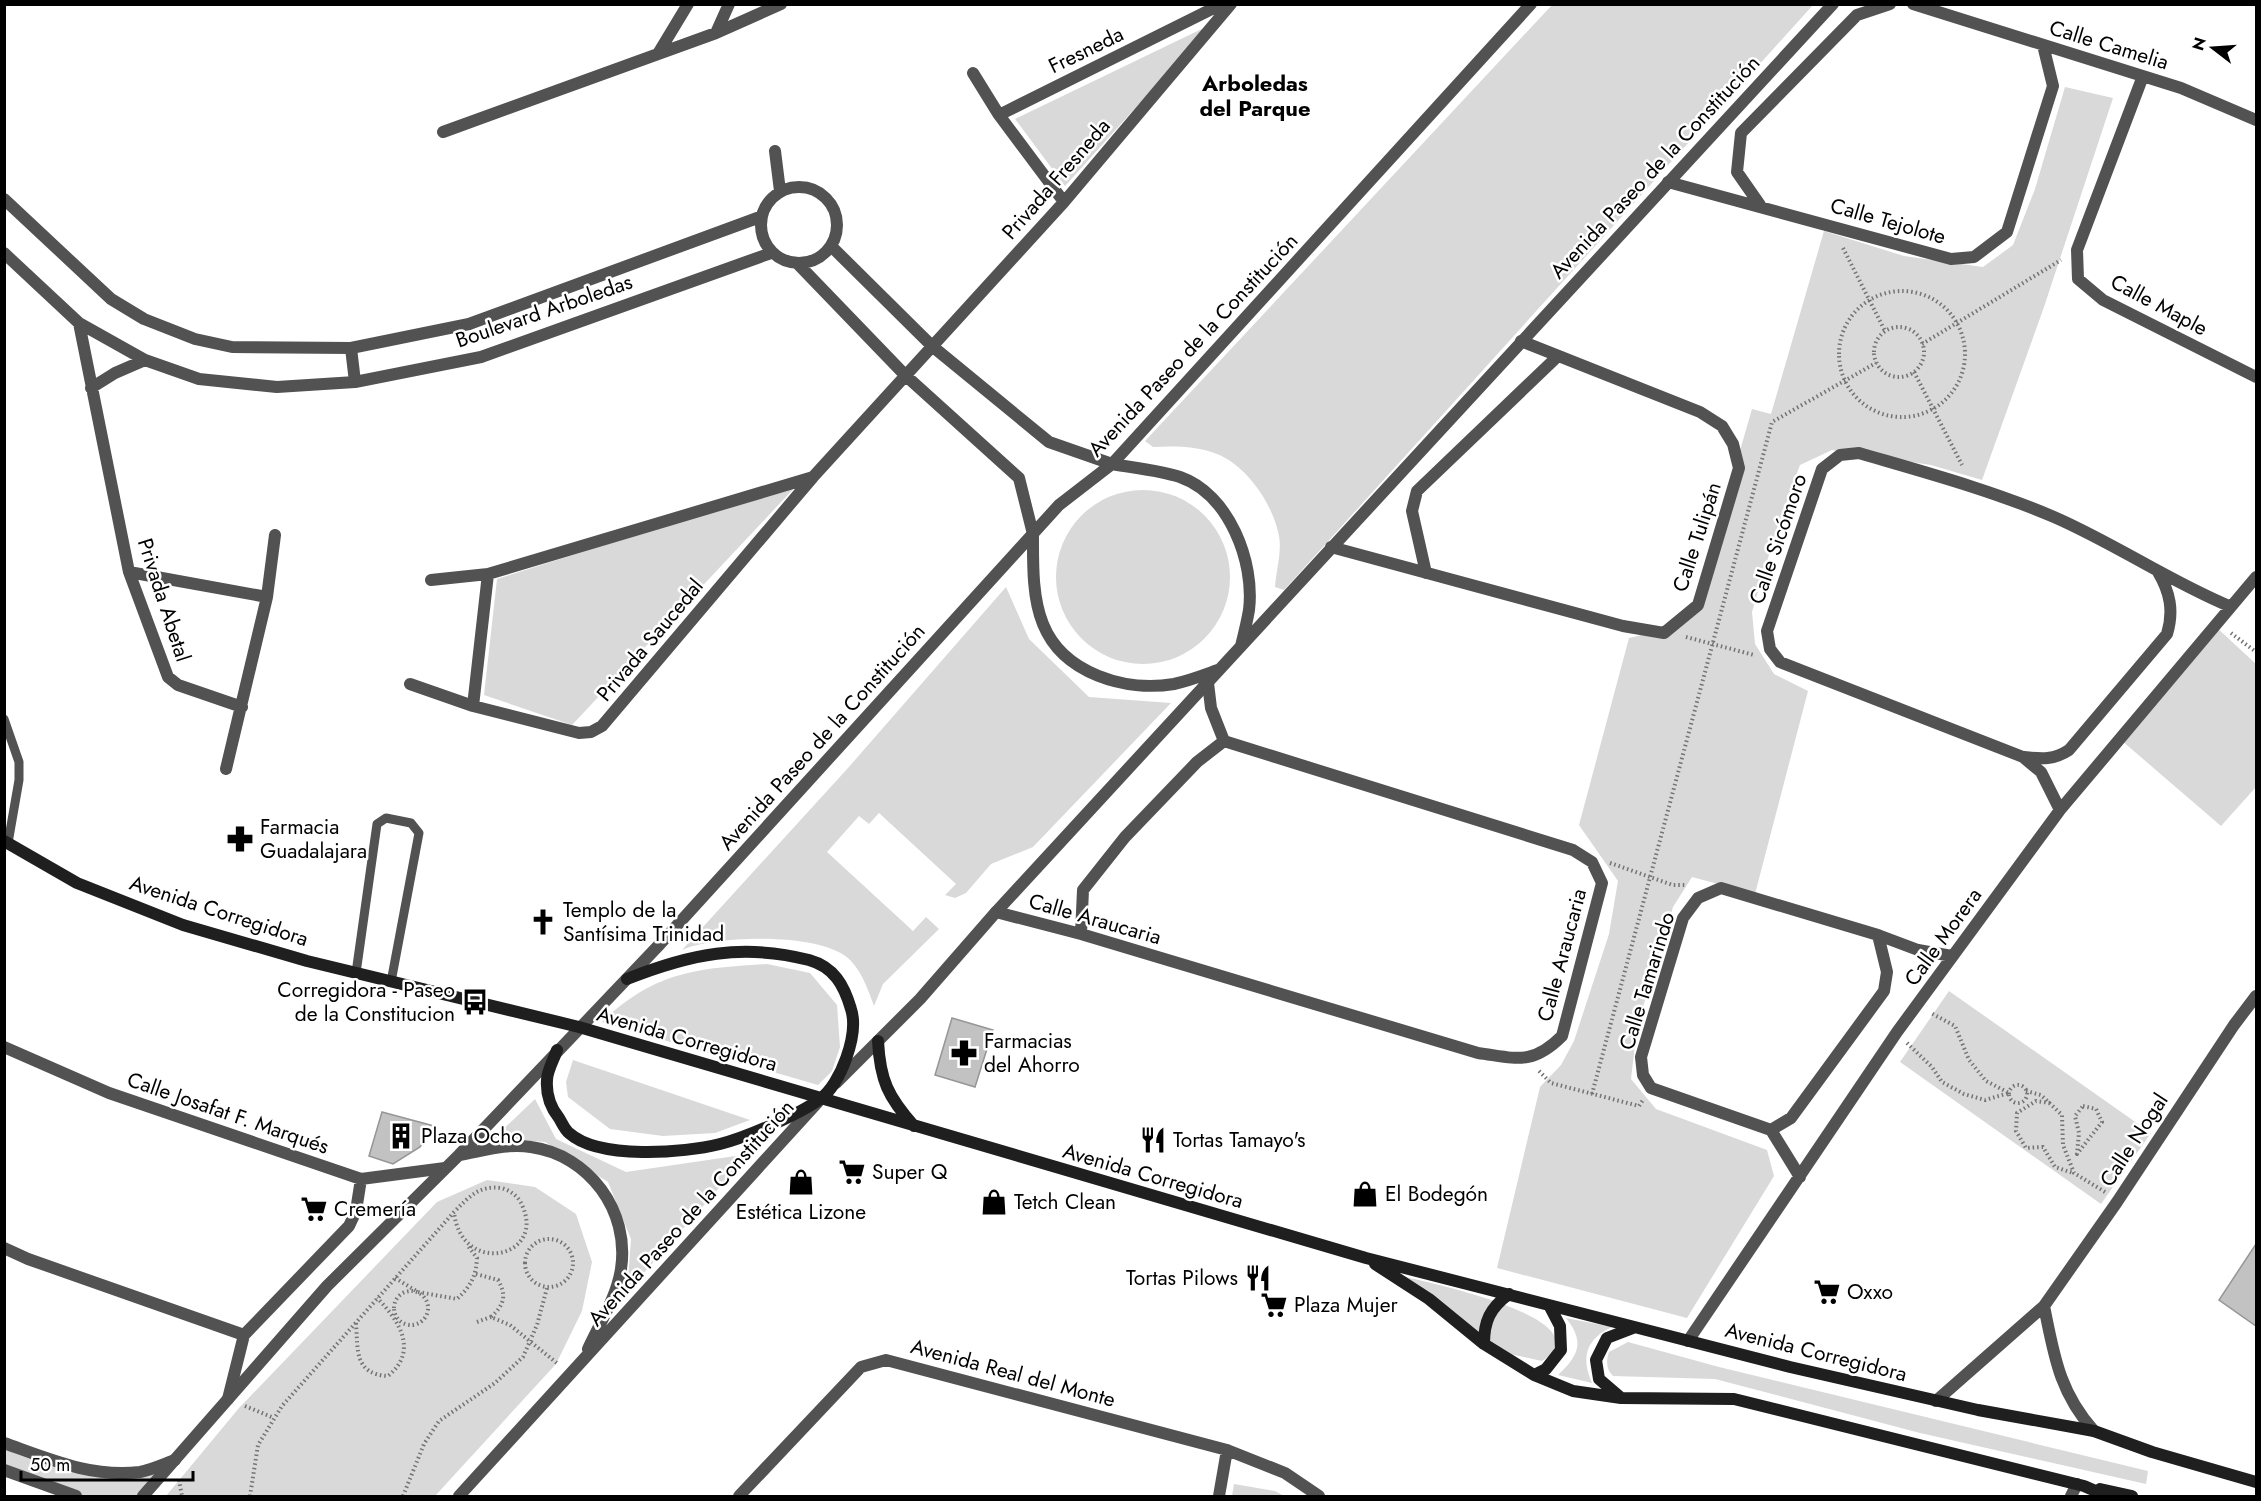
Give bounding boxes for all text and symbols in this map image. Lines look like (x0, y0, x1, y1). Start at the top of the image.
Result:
street label: Calle Camelia (2046, 13, 2172, 77)
north arrow (2183, 18, 2243, 78)
street label: Fresneda (1043, 19, 1129, 81)
text: N (2186, 34, 2212, 53)
street label: Avenida Paseo de la Constitución (1543, 49, 1767, 285)
district label: Arboledas del Parque (1199, 67, 1311, 124)
street label: Privada Fresneda (995, 112, 1117, 246)
street label: Calle Tejolote (1827, 190, 1949, 252)
street label: Avenida Paseo de la Constitución (1081, 227, 1305, 463)
street label: Boulevard Arboledas (452, 267, 636, 355)
street label: Calle Maple (2105, 267, 2213, 343)
street label: Calle Sicómoro (1742, 470, 1814, 608)
street label: Calle Tulipán (1665, 478, 1729, 596)
street label: Privada Abetal (130, 534, 198, 666)
street label: Privada Saucedal (590, 572, 710, 708)
street label: Avenida Paseo de la Constitución (712, 617, 932, 857)
place label: Farmacia Guadalajara (260, 812, 367, 866)
pharmacy icon: Farmacia Guadalajara (225, 824, 255, 854)
street label: Avenida Corregidora (126, 868, 312, 954)
street label: Calle Morera (1897, 882, 1989, 992)
street label: Calle Araucaria (1530, 885, 1594, 1025)
street label: Calle Araucaria (1025, 886, 1165, 952)
place label: Templo de la Santísima Trinidad (563, 895, 724, 949)
church icon: Templo de la Santísima Trinidad (528, 907, 558, 937)
street label: Calle Tamarindo (1612, 908, 1682, 1054)
place label: Corregidora - Paseo de la Constitucion (277, 975, 455, 1029)
bus stop icon: Corregidora - Paseo de la Constitucion (460, 987, 490, 1017)
street label: Avenida Corregidora (593, 999, 781, 1079)
place label: Farmacias del Ahorro (984, 1026, 1080, 1080)
pharmacy icon: Farmacias del Ahorro (949, 1038, 979, 1068)
street label: Calle Josafat F. Marqués (123, 1064, 333, 1162)
street label: Calle Nogal (2093, 1087, 2175, 1193)
street label: Avenida Paseo de la Constitución (581, 1093, 801, 1333)
building icon: Plaza Ocho (386, 1121, 416, 1151)
place label: Plaza Ocho (421, 1121, 523, 1151)
restaurant icon: Tortas Tamayo's (1138, 1125, 1168, 1155)
place label: Tortas Tamayo's (1173, 1125, 1306, 1155)
street label: Avenida Corregidora (1059, 1136, 1247, 1216)
supermarket icon: Super Q (837, 1157, 867, 1187)
place label: Super Q (872, 1157, 948, 1187)
shop icon: Estética Lizone (786, 1167, 816, 1197)
shop icon: El Bodegón (1350, 1179, 1380, 1209)
place label: El Bodegón (1385, 1179, 1488, 1209)
shop icon: Tetch Clean (979, 1187, 1009, 1217)
place label: Tetch Clean (1014, 1187, 1116, 1217)
supermarket icon: Cremería (299, 1194, 329, 1224)
place label: Cremería (334, 1194, 416, 1224)
place label: Estética Lizone (736, 1197, 866, 1227)
place label: Tortas Pilows (1126, 1263, 1238, 1293)
restaurant icon: Tortas Pilows (1243, 1263, 1273, 1293)
supermarket icon: Oxxo (1812, 1277, 1842, 1307)
place label: Oxxo (1847, 1277, 1893, 1307)
supermarket icon: Plaza Mujer (1259, 1290, 1289, 1320)
place label: Plaza Mujer (1294, 1290, 1399, 1320)
street label: Avenida Corregidora (1722, 1315, 1910, 1389)
street label: Avenida Real del Monte (907, 1331, 1119, 1415)
scale bar (21, 1444, 194, 1482)
text: 50 m (30, 1452, 70, 1478)

